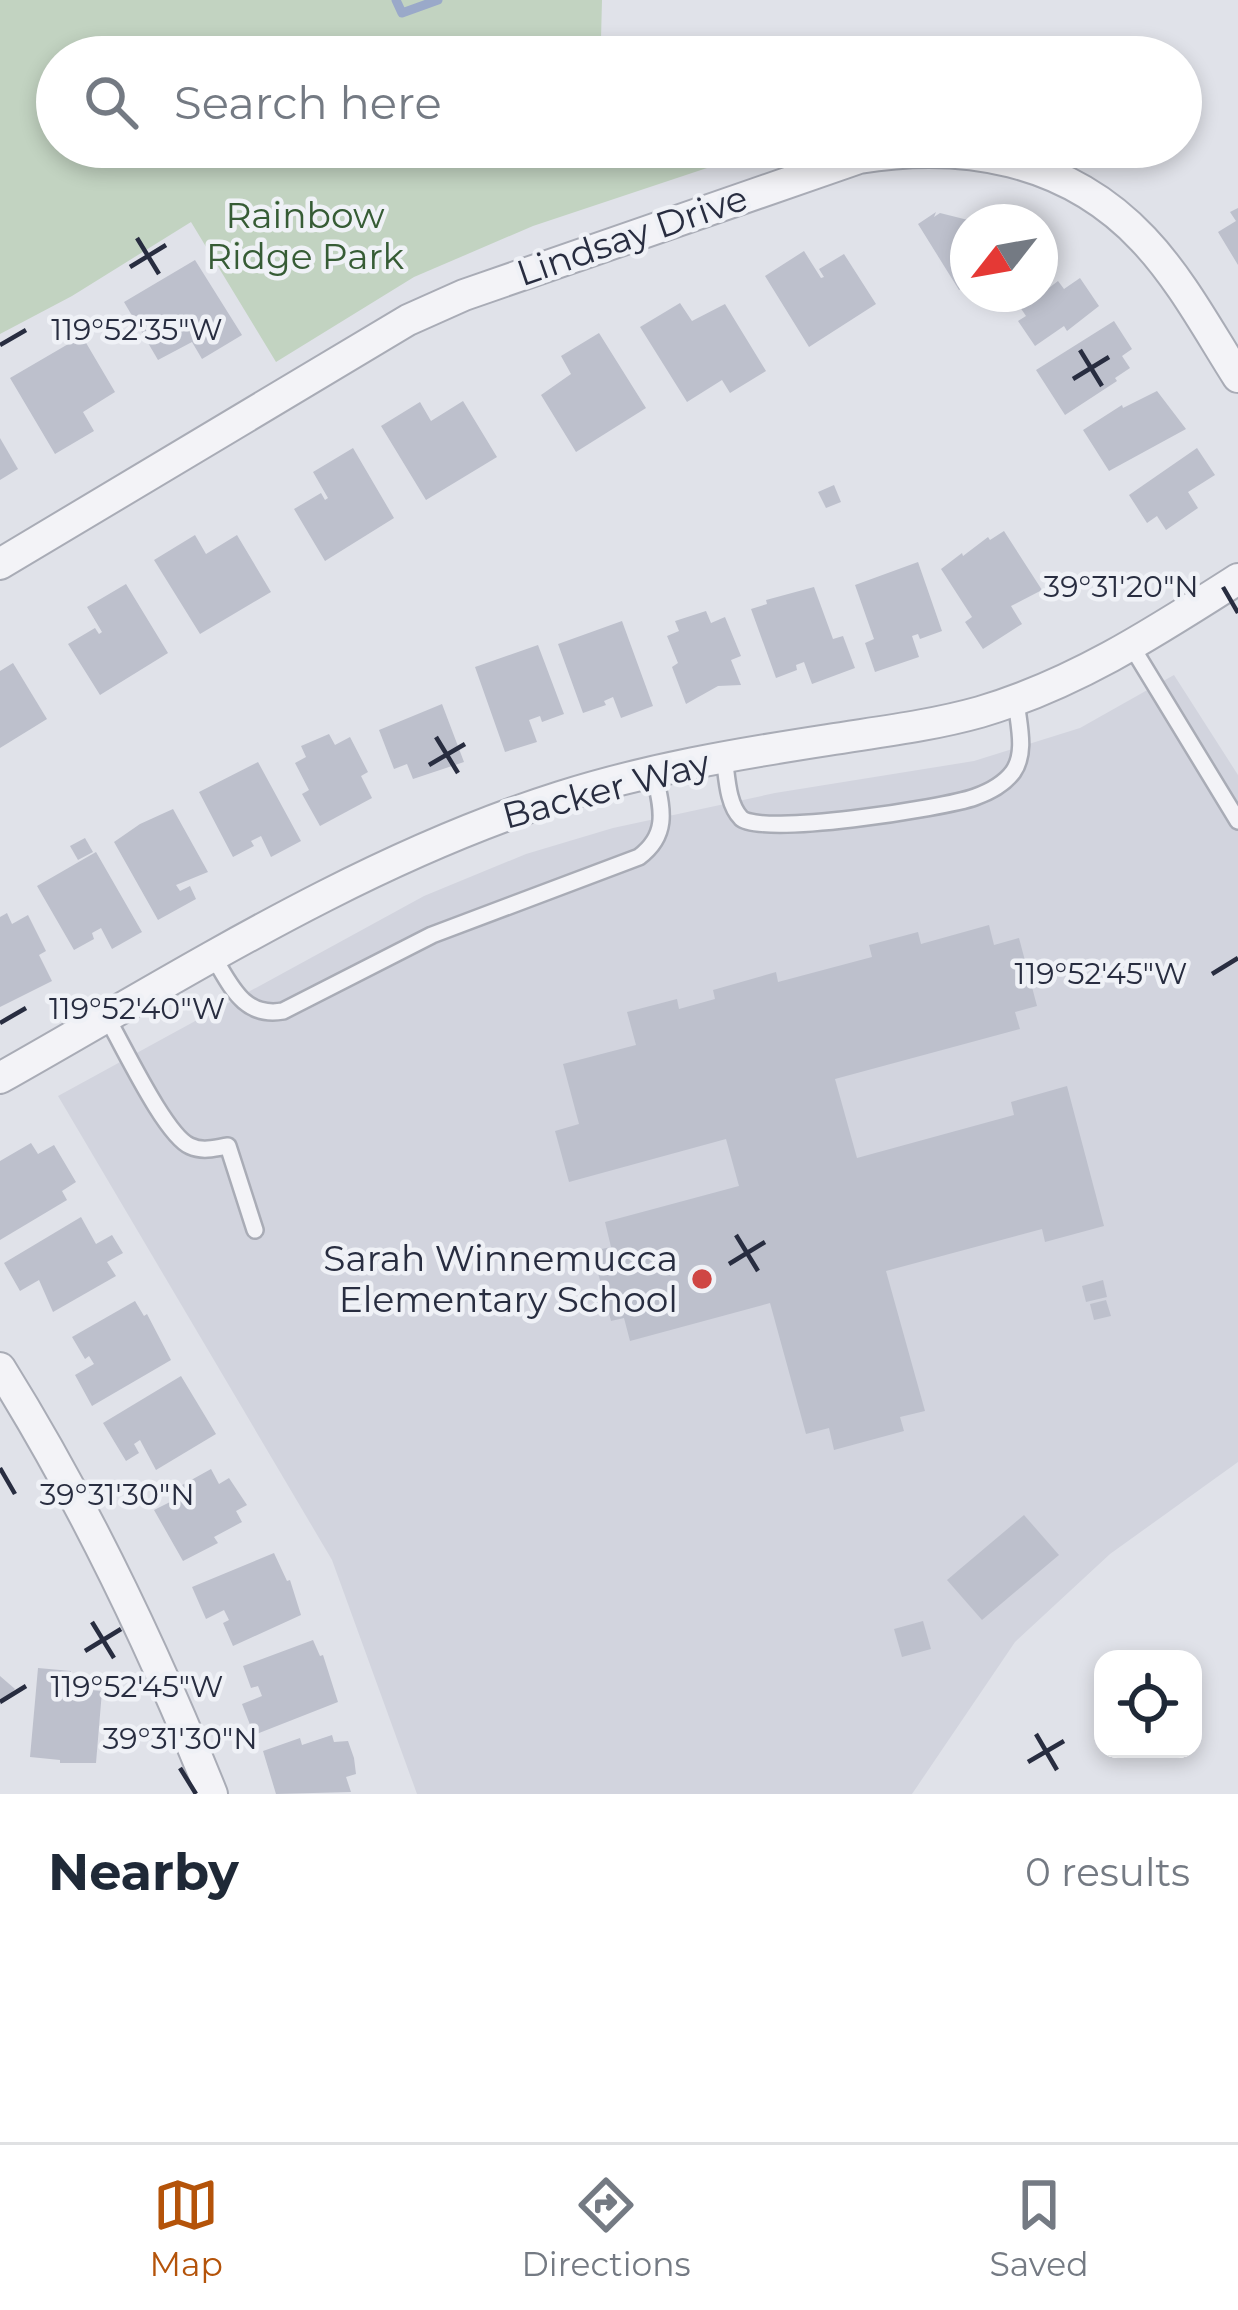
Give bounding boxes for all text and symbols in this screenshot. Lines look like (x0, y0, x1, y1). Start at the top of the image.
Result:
search box (36, 36, 1202, 168)
icon: search (78, 69, 144, 135)
text: Search here (174, 75, 442, 130)
street label: Lindsay Drive (511, 175, 753, 295)
park label: Rainbow Ridge Park (206, 193, 405, 278)
north arrow (950, 204, 1058, 312)
text: 119°52'35"W (51, 311, 223, 348)
text: 39°31'20"N (1043, 568, 1199, 605)
street label: Backer Way (498, 740, 715, 838)
text: 119°52'45"W (1015, 955, 1187, 992)
text: 119°52'40"W (49, 990, 225, 1027)
place label: Sarah Winnemucca Elementary School (323, 1236, 678, 1321)
marker: Sarah Winnemucca Elementary School (689, 1266, 715, 1292)
text: 39°31'30"N (39, 1476, 195, 1513)
map controls (1094, 1650, 1202, 1758)
button: locate (1094, 1650, 1202, 1758)
text: 119°52'45"W (51, 1668, 223, 1705)
text: 39°31'30"N (102, 1720, 258, 1757)
text: Nearby (48, 1841, 239, 1903)
text: 0 results (1025, 1848, 1190, 1896)
tab: Map (149, 2172, 223, 2284)
tab: Directions (522, 2172, 691, 2284)
tab: Saved (989, 2172, 1089, 2284)

